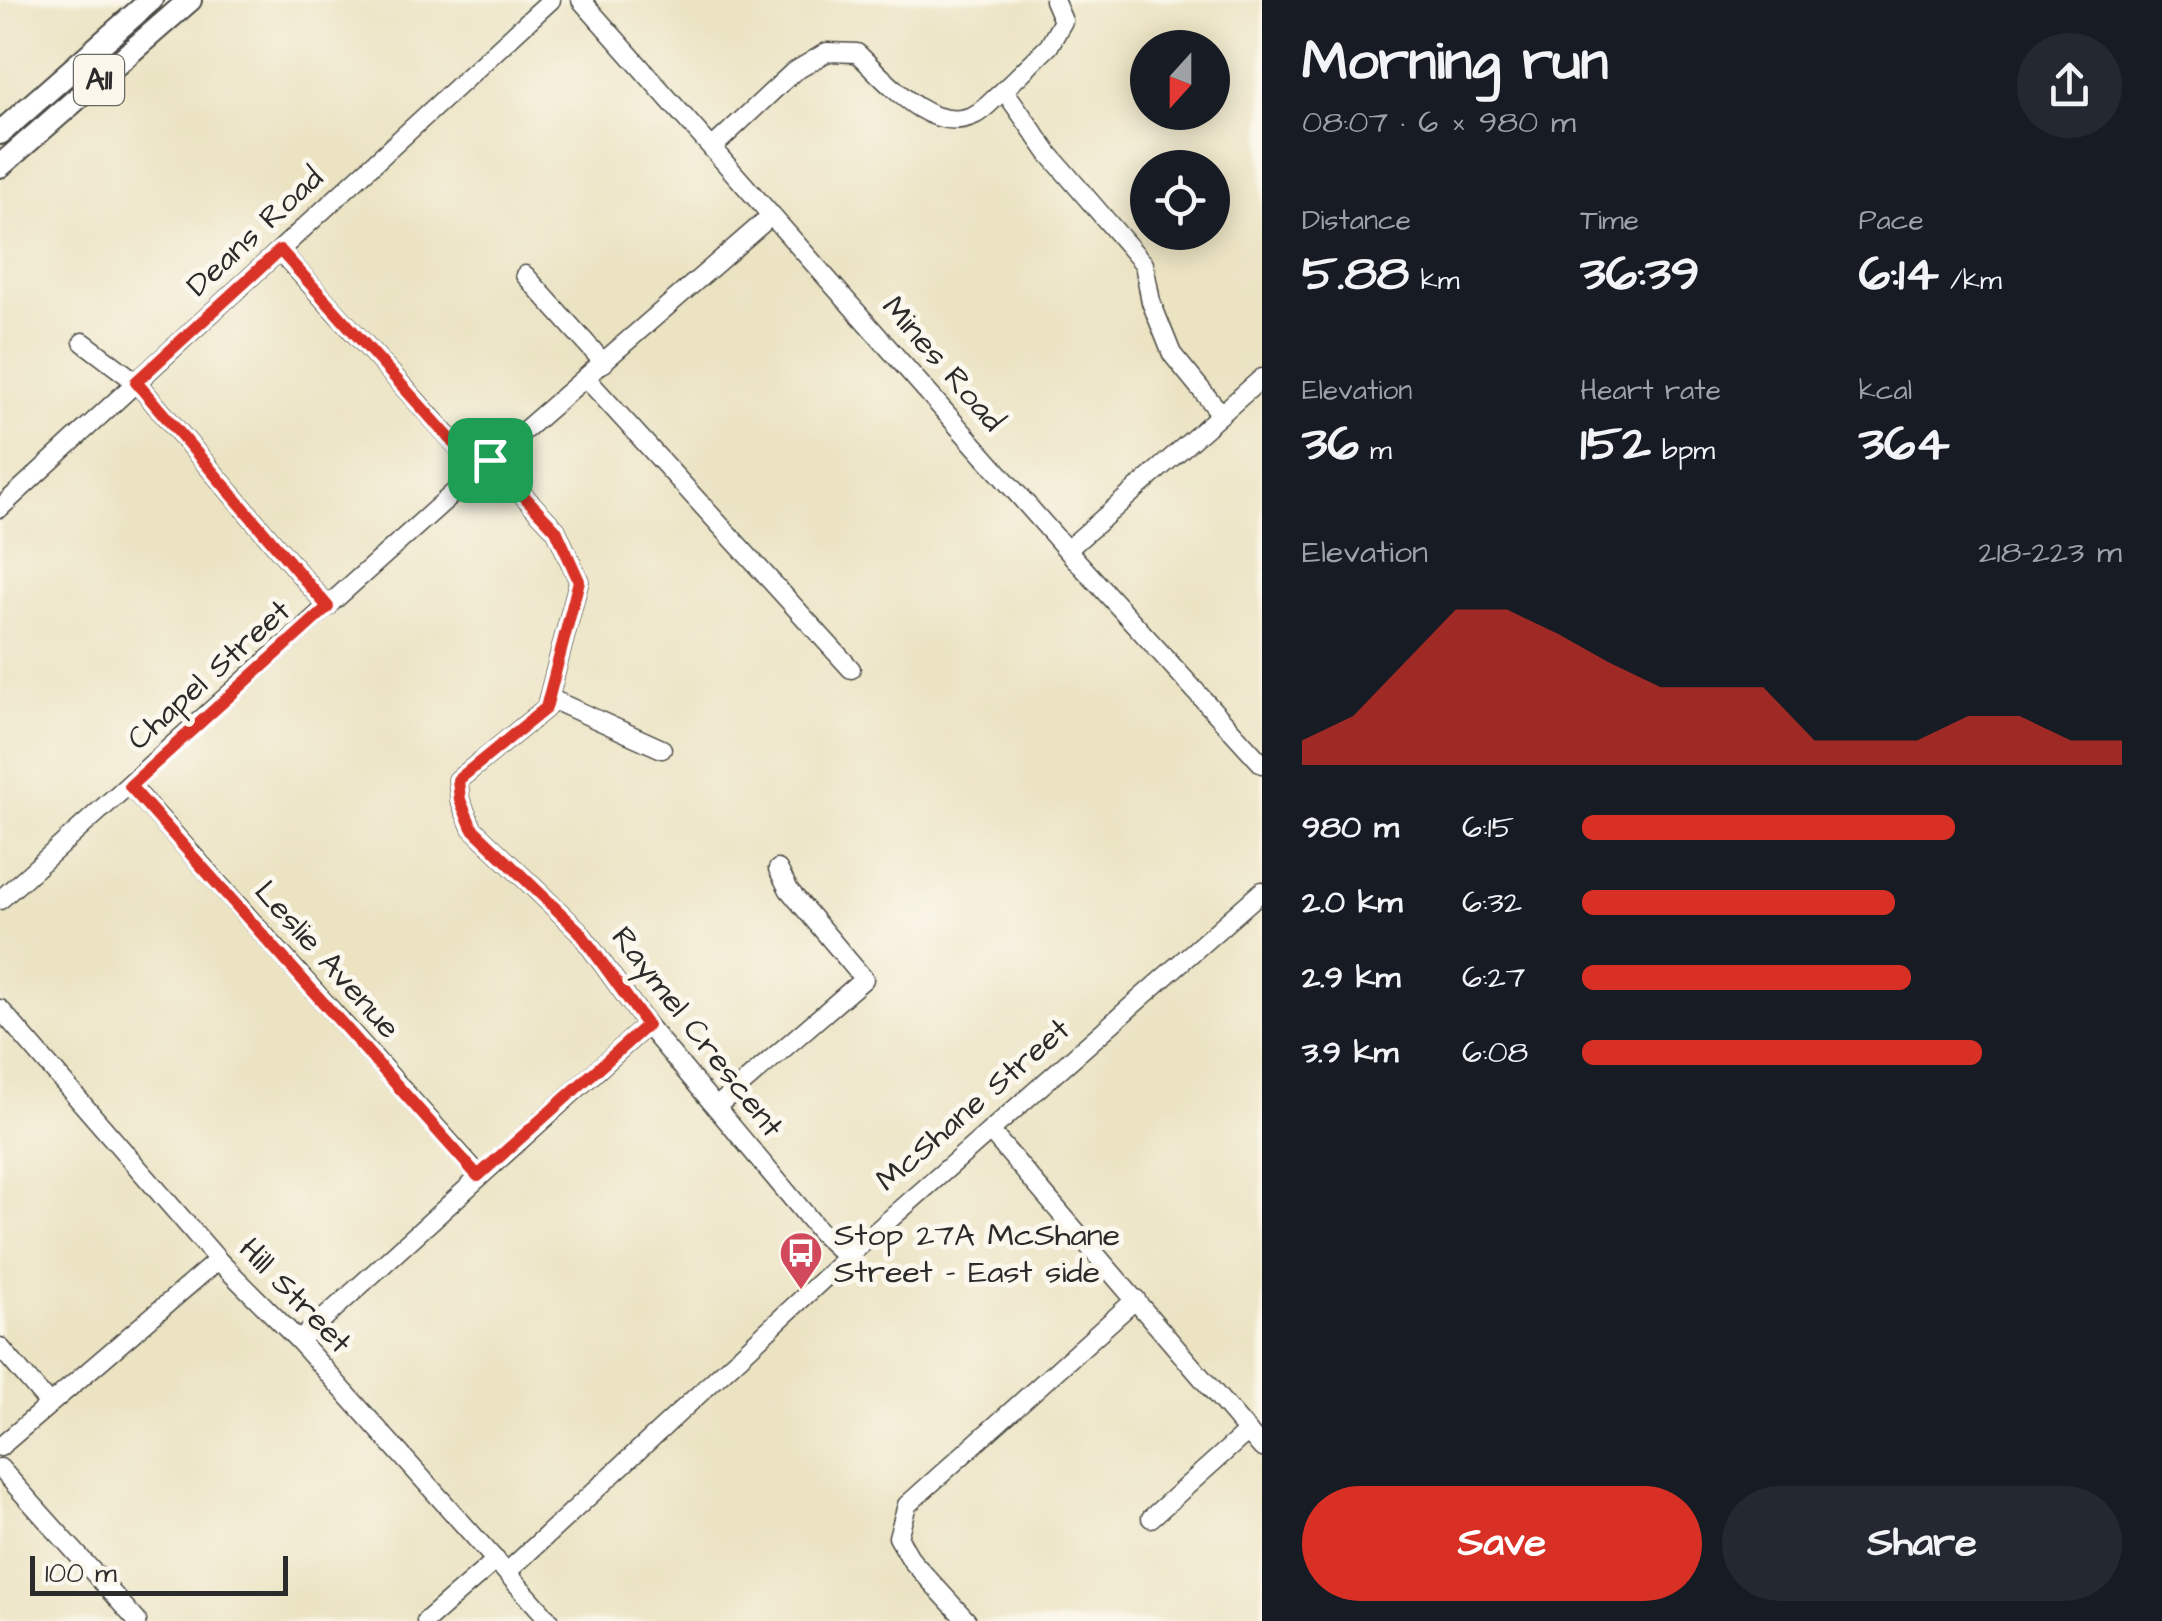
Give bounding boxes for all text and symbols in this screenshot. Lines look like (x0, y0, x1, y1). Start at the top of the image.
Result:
text: Morning run (1302, 24, 1608, 100)
north arrow (1130, 30, 1230, 130)
map controls (1130, 30, 1230, 250)
button: share (2017, 33, 2122, 138)
road number: A11 (74, 55, 124, 105)
text: 08:07 · 6 × 980 m (1302, 100, 1576, 145)
button: locate (1130, 150, 1230, 250)
street label: Deans Road (176, 157, 334, 307)
text: Distance (1302, 201, 1411, 240)
text: Time (1580, 201, 1639, 240)
text: Pace (1859, 201, 1924, 240)
text: 5.88 (1302, 240, 1409, 309)
text: 36:39 (1580, 240, 1699, 309)
text: 6:14 (1859, 240, 1939, 309)
text: km (1409, 261, 1459, 300)
text: /km (1939, 261, 2002, 300)
street label: Mines Road (871, 286, 1015, 442)
text: Elevation (1302, 371, 1412, 410)
text: Heart rate (1580, 371, 1721, 410)
text: kcal (1859, 371, 1912, 410)
text: 36 (1302, 410, 1359, 479)
text: 152 (1580, 410, 1651, 479)
text: 364 (1859, 410, 1949, 479)
pin (448, 418, 533, 503)
text: m (1359, 431, 1392, 470)
text: bpm (1651, 431, 1715, 470)
icon: arrive (463, 433, 518, 488)
text: Elevation (1302, 530, 1428, 575)
text: 218–223 m (1978, 530, 2122, 575)
street label: Chapel Street (117, 589, 301, 761)
text: 980 m (1302, 805, 1399, 850)
text: 6:15 (1462, 805, 1514, 850)
street label: Leslie Avenue (244, 871, 410, 1049)
text: 2.0 km (1302, 880, 1402, 925)
text: 6:32 (1462, 880, 1522, 925)
street label: Raymel Crescent (600, 917, 794, 1147)
text: 2.9 km (1302, 955, 1400, 1000)
text: 6:27 (1462, 955, 1525, 1000)
street label: McShane Street (866, 1008, 1080, 1202)
text: 3.9 km (1302, 1030, 1398, 1075)
text: 6:08 (1462, 1030, 1528, 1075)
place label: Stop 27A McShane Street - East side (834, 1213, 1120, 1295)
street label: Hill Street (228, 1228, 362, 1364)
bus stop icon: Stop 27A McShane Street - East side (778, 1230, 824, 1291)
button: Save (1302, 1486, 1702, 1601)
button: Share (1722, 1486, 2122, 1601)
scale bar (30, 1551, 288, 1596)
text: 100 m (45, 1554, 117, 1593)

